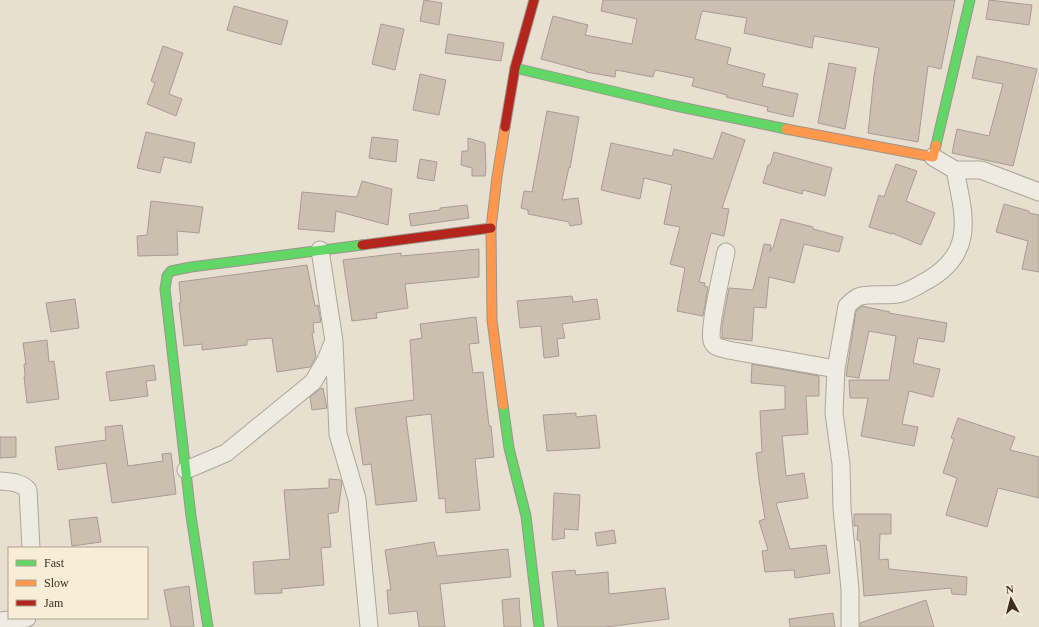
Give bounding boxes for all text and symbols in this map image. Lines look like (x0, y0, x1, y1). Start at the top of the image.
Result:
legend (8, 547, 148, 619)
text: Fast (44, 556, 65, 570)
text: Slow (44, 576, 69, 590)
north arrow (991, 579, 1031, 619)
text: N (1005, 583, 1015, 596)
text: Jam (44, 596, 64, 610)

